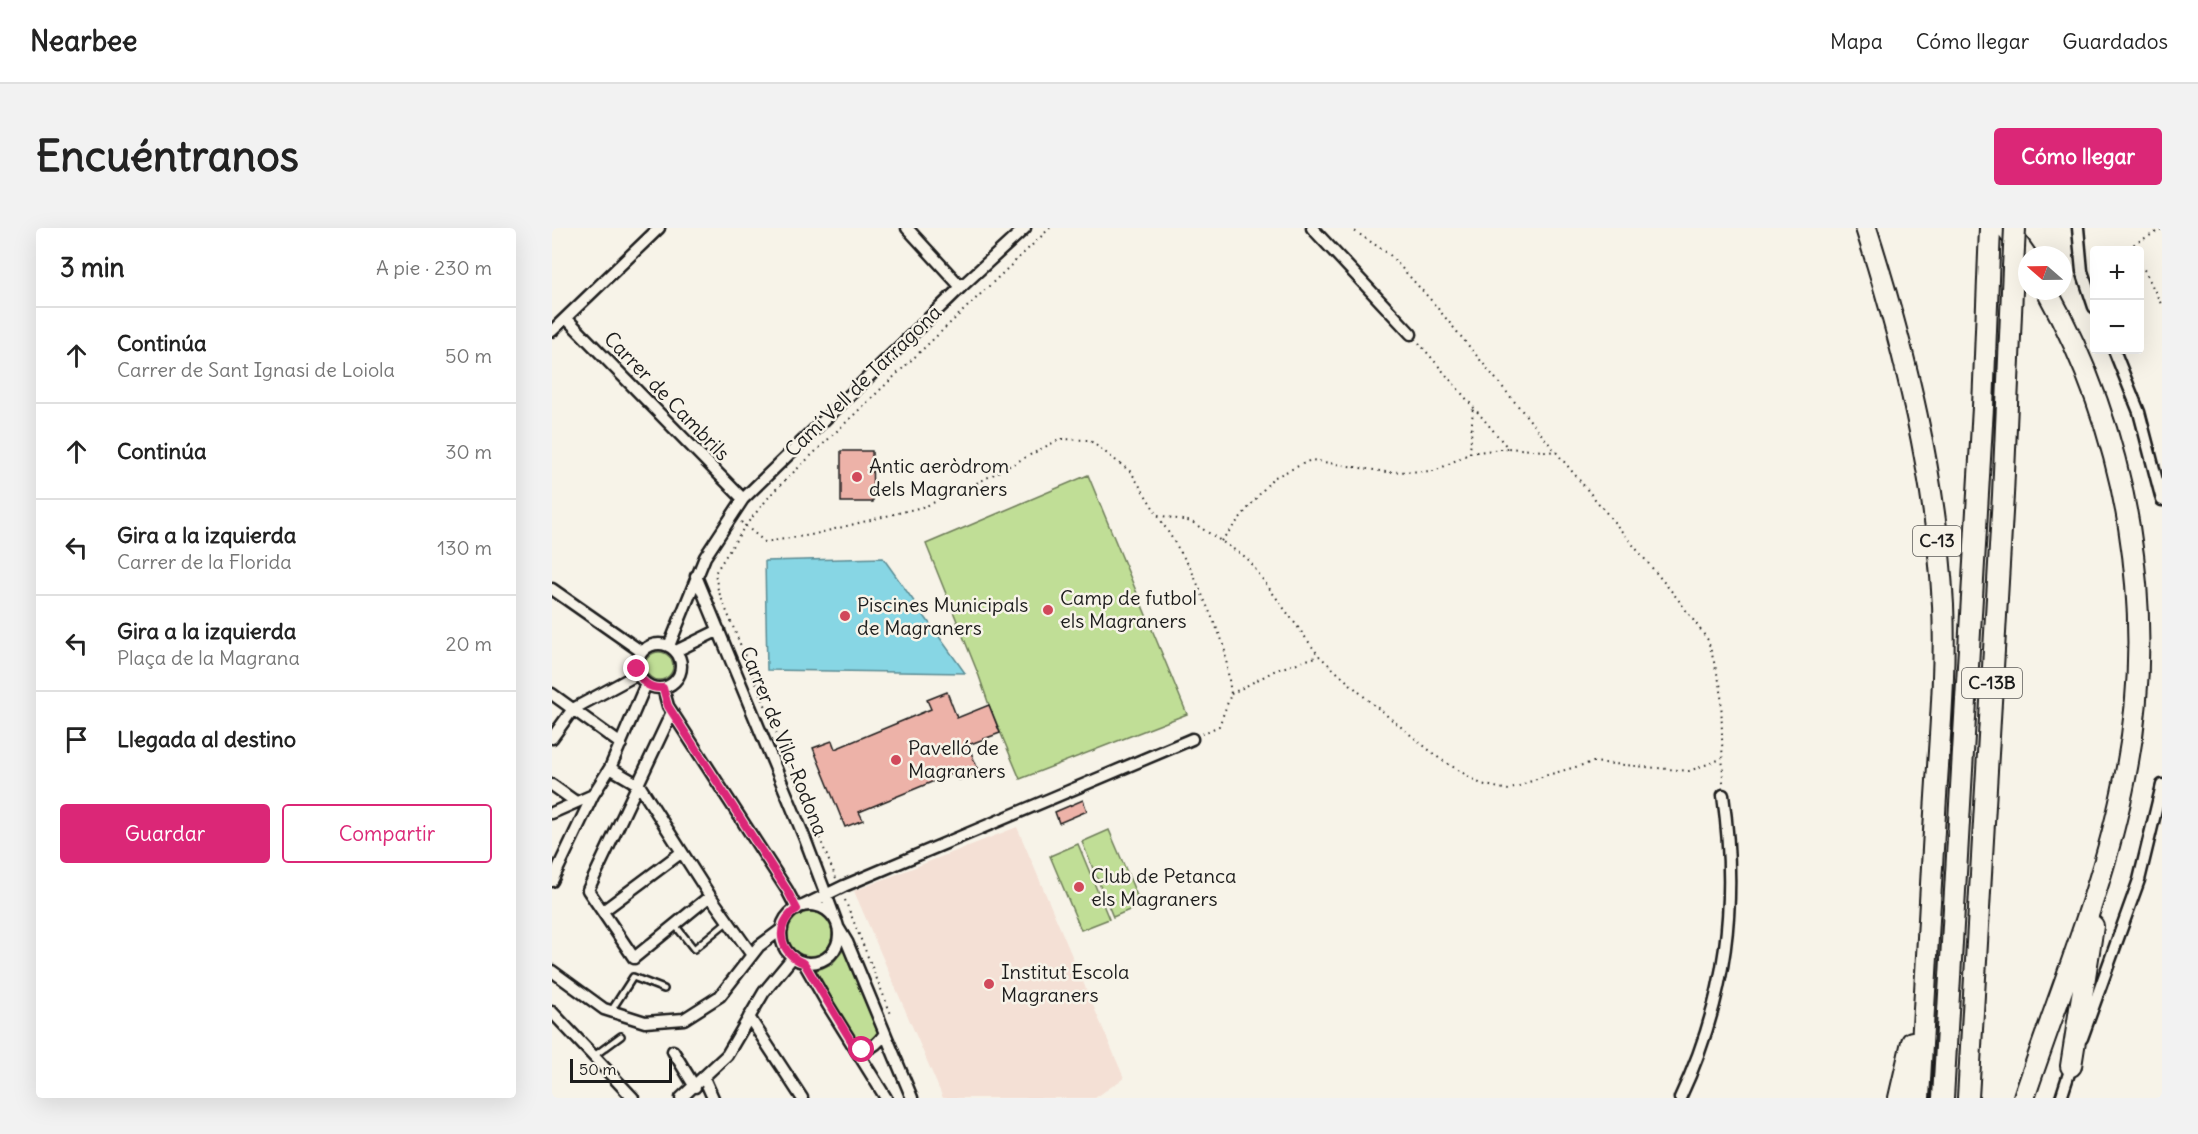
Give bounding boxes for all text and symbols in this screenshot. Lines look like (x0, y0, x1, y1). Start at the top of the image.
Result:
text: Nearbee (30, 23, 137, 59)
text: Mapa (1830, 28, 1883, 55)
text: Cómo llegar (1916, 28, 2029, 55)
text: Guardados (2062, 28, 2168, 55)
button: Cómo llegar (1994, 128, 2162, 185)
text: Encuéntranos (36, 130, 299, 182)
north arrow (2018, 246, 2072, 300)
map controls (2090, 246, 2144, 354)
button: + (2090, 246, 2144, 300)
text: 3 min (60, 251, 125, 284)
text: A pie · 230 m (376, 255, 492, 280)
street label: Camí Vell de Tarragona (779, 299, 946, 462)
button: − (2090, 300, 2144, 354)
street label: Carrer de Cambrils (599, 326, 735, 466)
text: Continúa (117, 329, 206, 357)
icon: ahead (60, 339, 93, 372)
text: 50 m (445, 343, 492, 368)
text: Carrer de Sant Ignasi de Loiola (117, 357, 395, 382)
icon: ahead (60, 435, 93, 468)
text: Continúa (117, 437, 206, 465)
text: 30 m (445, 439, 492, 464)
place label: Antic aeròdrom dels Magraners (869, 453, 1009, 501)
marker: Antic aeròdrom dels Magraners (850, 470, 864, 484)
text: Gira a la izquierda (117, 521, 296, 549)
road number: C-13 (1913, 526, 1961, 556)
icon: left (60, 531, 93, 564)
text: 130 m (437, 535, 492, 560)
text: Carrer de la Florida (117, 549, 292, 574)
place label: Camp de futbol els Magraners (1060, 585, 1197, 633)
place label: Piscines Municipals de Magraners (857, 592, 1028, 640)
marker: Camp de futbol els Magraners (1041, 603, 1055, 617)
marker: Piscines Municipals de Magraners (838, 609, 852, 623)
text: Gira a la izquierda (117, 617, 296, 645)
icon: left (60, 627, 93, 660)
text: 20 m (446, 631, 492, 656)
street label: Carrer de Vila-Rodona (735, 642, 834, 839)
text: Plaça de la Magrana (117, 645, 300, 670)
route end (623, 655, 649, 681)
road number: C-13B (1962, 668, 2022, 698)
icon: arrive (60, 723, 93, 756)
text: Llegada al destino (117, 725, 296, 753)
place label: Pavelló de Magraners (908, 735, 1006, 783)
marker: Pavelló de Magraners (889, 753, 903, 767)
button: Guardar (60, 804, 270, 863)
button: Compartir (282, 804, 492, 863)
place label: Club de Petanca els Magraners (1091, 863, 1237, 911)
marker: Club de Petanca els Magraners (1072, 880, 1086, 894)
place label: Institut Escola Magraners (1001, 959, 1129, 1007)
marker: Institut Escola Magraners (982, 977, 996, 991)
route start (848, 1036, 874, 1062)
scale bar (570, 1056, 672, 1084)
text: 50 m (579, 1059, 617, 1079)

